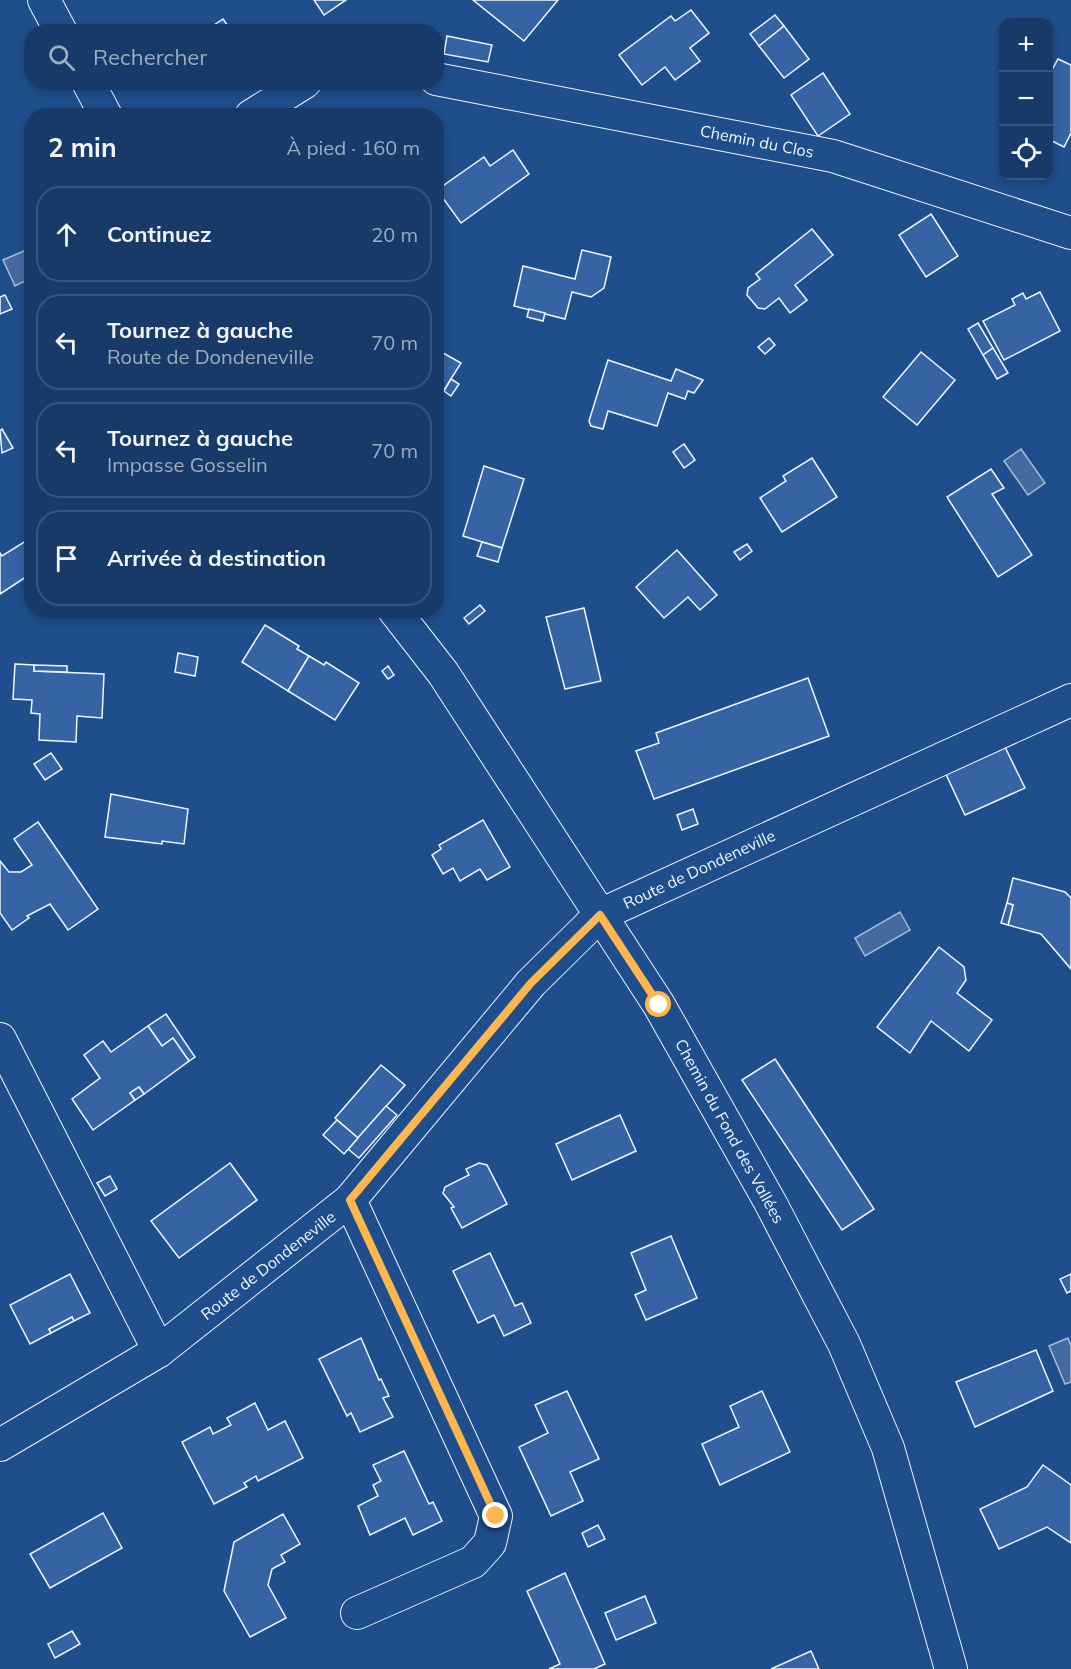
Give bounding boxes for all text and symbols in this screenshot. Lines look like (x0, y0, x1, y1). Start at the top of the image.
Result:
map controls (999, 18, 1053, 180)
button: + (999, 18, 1053, 72)
search box (24, 24, 444, 90)
icon: search (45, 41, 78, 74)
text: Rechercher (93, 43, 207, 71)
button: − (999, 72, 1053, 126)
street label: Chemin du Clos (699, 120, 816, 162)
button: locate (999, 126, 1053, 180)
text: 2 min (48, 131, 117, 164)
text: À pied · 160 m (287, 135, 420, 160)
icon: ahead (50, 218, 83, 251)
text: Continuez (107, 220, 212, 248)
text: 20 m (371, 222, 418, 247)
text: Tournez à gauche (107, 316, 293, 344)
icon: left (50, 326, 83, 359)
text: 70 m (371, 330, 418, 355)
text: Route de Dondeneville (107, 344, 314, 369)
text: Tournez à gauche (107, 424, 293, 452)
icon: left (50, 434, 83, 467)
text: 70 m (371, 438, 418, 463)
text: Impasse Gosselin (107, 452, 268, 477)
icon: arrive (50, 542, 83, 575)
text: Arrivée à destination (107, 544, 326, 572)
street label: Route de Dondeneville (620, 825, 778, 913)
route start (645, 991, 671, 1017)
street label: Chemin du Fond des Vallées (671, 1035, 789, 1227)
street label: Route de Dondeneville (197, 1206, 339, 1324)
route end (482, 1502, 508, 1528)

